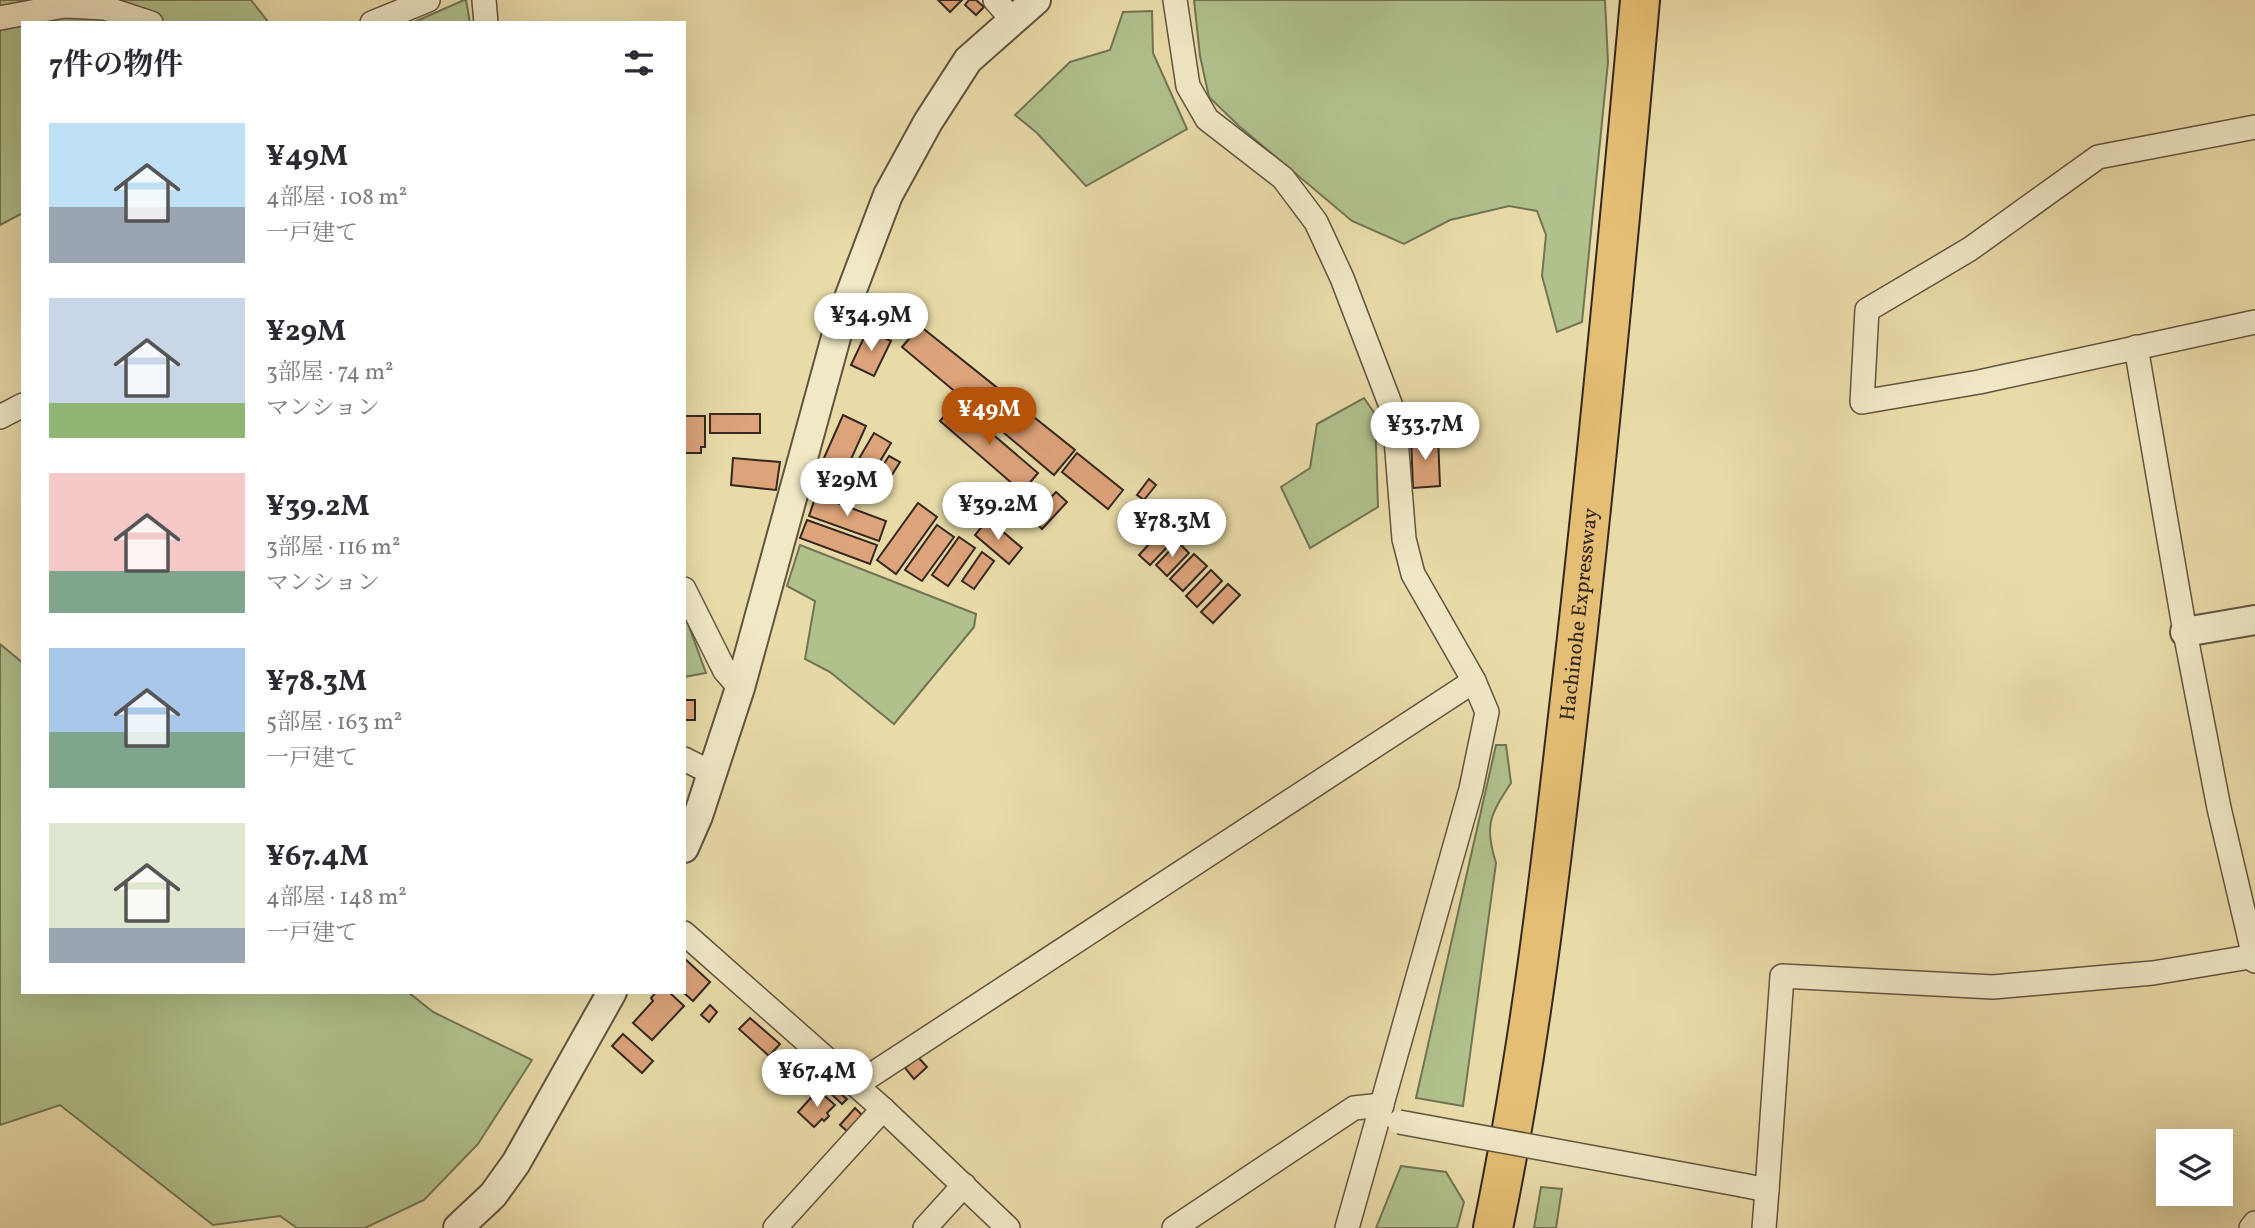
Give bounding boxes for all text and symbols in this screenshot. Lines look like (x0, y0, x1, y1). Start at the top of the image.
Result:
icon: filters (620, 44, 658, 82)
text: 7件の物件 (49, 45, 183, 87)
text: ¥49M (266, 136, 348, 178)
icon: home (105, 151, 189, 235)
text: 4部屋 · 108 m² (266, 182, 407, 214)
text: 一戸建て (266, 218, 358, 250)
pin: ¥34.9M (814, 294, 928, 353)
text: ¥34.9M (830, 300, 912, 332)
text: ¥29M (266, 311, 346, 353)
icon: home (105, 326, 189, 410)
text: 3部屋 · 74 m² (266, 357, 394, 389)
pin: ¥49M (948, 388, 1030, 447)
text: マンション (266, 393, 380, 425)
text: ¥49M (958, 394, 1020, 426)
pin: ¥33.7M (1368, 402, 1482, 462)
text: ¥33.7M (1387, 409, 1463, 441)
pin: ¥29M (806, 458, 888, 518)
text: ¥29M (816, 465, 878, 497)
pin: ¥39.2M (941, 482, 1055, 542)
text: ¥39.2M (266, 486, 369, 528)
text: ¥39.2M (958, 489, 1038, 521)
pin: ¥78.3M (1115, 500, 1229, 559)
icon: home (105, 501, 189, 585)
text: ¥78.3M (1133, 506, 1211, 538)
street label: Hachinohe Expressway (1553, 506, 1606, 722)
text: 3部屋 · 116 m² (266, 532, 400, 564)
text: マンション (266, 568, 380, 600)
text: ¥78.3M (266, 661, 367, 703)
icon: home (105, 676, 189, 760)
text: 5部屋 · 163 m² (266, 707, 402, 739)
text: 一戸建て (266, 743, 358, 775)
text: ¥67.4M (266, 836, 368, 878)
icon: home (105, 851, 189, 935)
text: 4部屋 · 148 m² (266, 882, 407, 914)
text: 一戸建て (266, 918, 358, 950)
pin: ¥67.4M (760, 1050, 874, 1109)
text: ¥67.4M (778, 1056, 856, 1088)
map controls (2156, 1129, 2233, 1206)
button: layers (2156, 1129, 2233, 1206)

